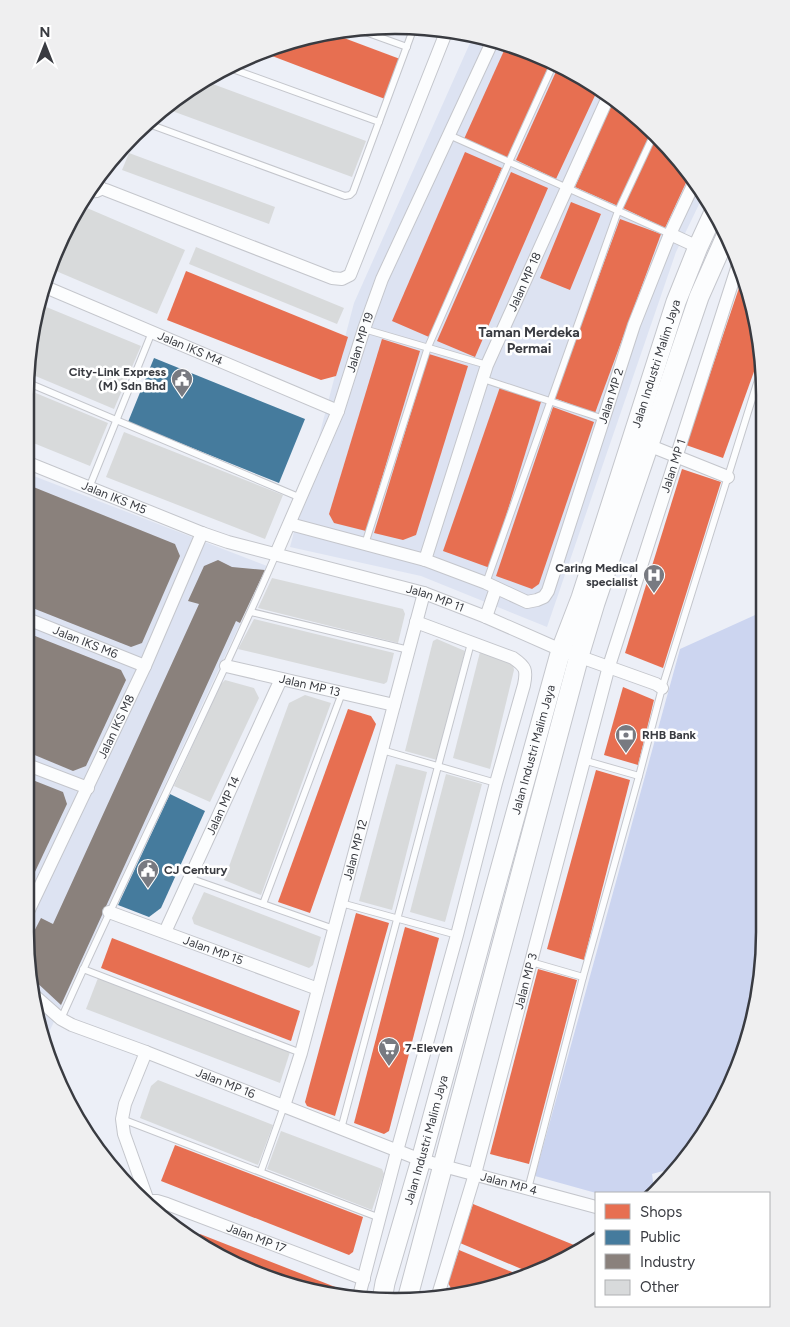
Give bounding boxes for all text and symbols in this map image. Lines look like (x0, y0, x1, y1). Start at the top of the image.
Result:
north arrow (20, 20, 70, 70)
text: N (40, 24, 50, 41)
street label: Jalan MP 18 (505, 250, 544, 313)
street label: Jalan Industri Malim Jaya (629, 298, 683, 430)
street label: Jalan MP 19 (344, 310, 377, 374)
district label: Taman Merdeka Permai (478, 324, 580, 357)
street label: Jalan IKS M4 (156, 328, 225, 369)
place label: City-Link Express (M) Sdn Bhd (69, 365, 166, 393)
public building icon: City-Link Express (M) Sdn Bhd (170, 367, 194, 398)
street label: Jalan MP 2 (596, 367, 627, 426)
street label: Jalan MP 1 (658, 437, 689, 495)
street label: Jalan IKS M5 (80, 478, 149, 517)
place label: Caring Medical specialist (555, 561, 638, 589)
hospital icon: Caring Medical specialist (642, 563, 666, 594)
street label: Jalan MP 11 (405, 582, 466, 615)
street label: Jalan IKS M6 (51, 623, 120, 661)
street label: Jalan MP 13 (278, 672, 342, 699)
street label: Jalan Industri Malim Jaya (509, 683, 558, 816)
street label: Jalan IKS M8 (95, 692, 137, 761)
bank icon: RHB Bank (614, 723, 638, 754)
place label: RHB Bank (642, 728, 696, 742)
street label: Jalan MP 14 (203, 773, 243, 837)
street label: Jalan MP 12 (340, 818, 370, 882)
public building icon: CJ Century (136, 858, 160, 889)
place label: CJ Century (164, 863, 228, 877)
street label: Jalan MP 15 (181, 933, 245, 968)
street label: Jalan MP 3 (512, 952, 540, 1011)
supermarket icon: 7-Eleven (377, 1036, 401, 1067)
place label: 7-Eleven (405, 1041, 453, 1055)
street label: Jalan MP 16 (194, 1065, 257, 1101)
street label: Jalan Industri Malim Jaya (401, 1074, 451, 1206)
street label: Jalan MP 4 (479, 1169, 539, 1198)
legend (595, 1192, 770, 1307)
text: Shops (640, 1203, 682, 1221)
street label: Jalan MP 17 (225, 1220, 288, 1256)
text: Public (640, 1228, 681, 1246)
text: Industry (640, 1253, 695, 1271)
text: Other (640, 1278, 679, 1296)

